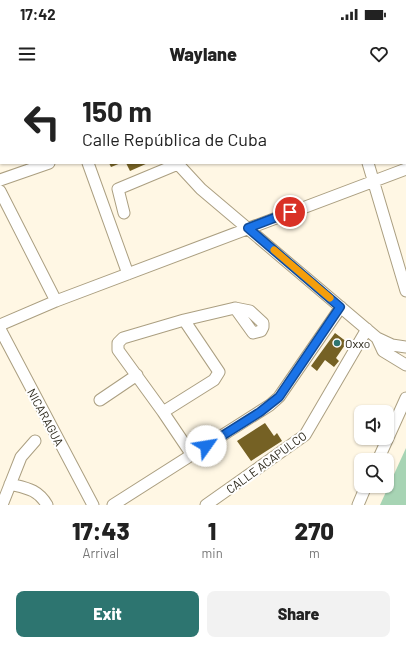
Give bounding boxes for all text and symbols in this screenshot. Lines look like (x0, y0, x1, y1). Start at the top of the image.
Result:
text: 17:42 (20, 5, 56, 23)
icon: menu (16, 43, 38, 65)
text: Waylane (169, 43, 237, 65)
icon: heart (368, 43, 390, 65)
text: 150 m (82, 94, 152, 128)
icon: left (16, 96, 68, 148)
text: Calle República de Cuba (82, 128, 267, 150)
pin (273, 195, 307, 229)
icon: arrive (279, 201, 301, 223)
place label: Oxxo (345, 336, 370, 350)
marker: Oxxo (332, 338, 342, 348)
street label: NICARAGUA (25, 386, 67, 448)
map controls (354, 405, 394, 493)
button: sound (354, 405, 394, 445)
position arrow (185, 425, 227, 467)
street label: CALLE ACAPULCO (223, 428, 309, 496)
button: search (354, 453, 394, 493)
text: 17:43 (72, 516, 130, 545)
text: 1 (208, 516, 216, 545)
text: 270 (295, 516, 334, 545)
text: Arrival (83, 545, 119, 561)
text: min (202, 545, 223, 561)
text: m (309, 545, 320, 561)
button: Exit (16, 591, 199, 637)
button: Share (207, 591, 390, 637)

